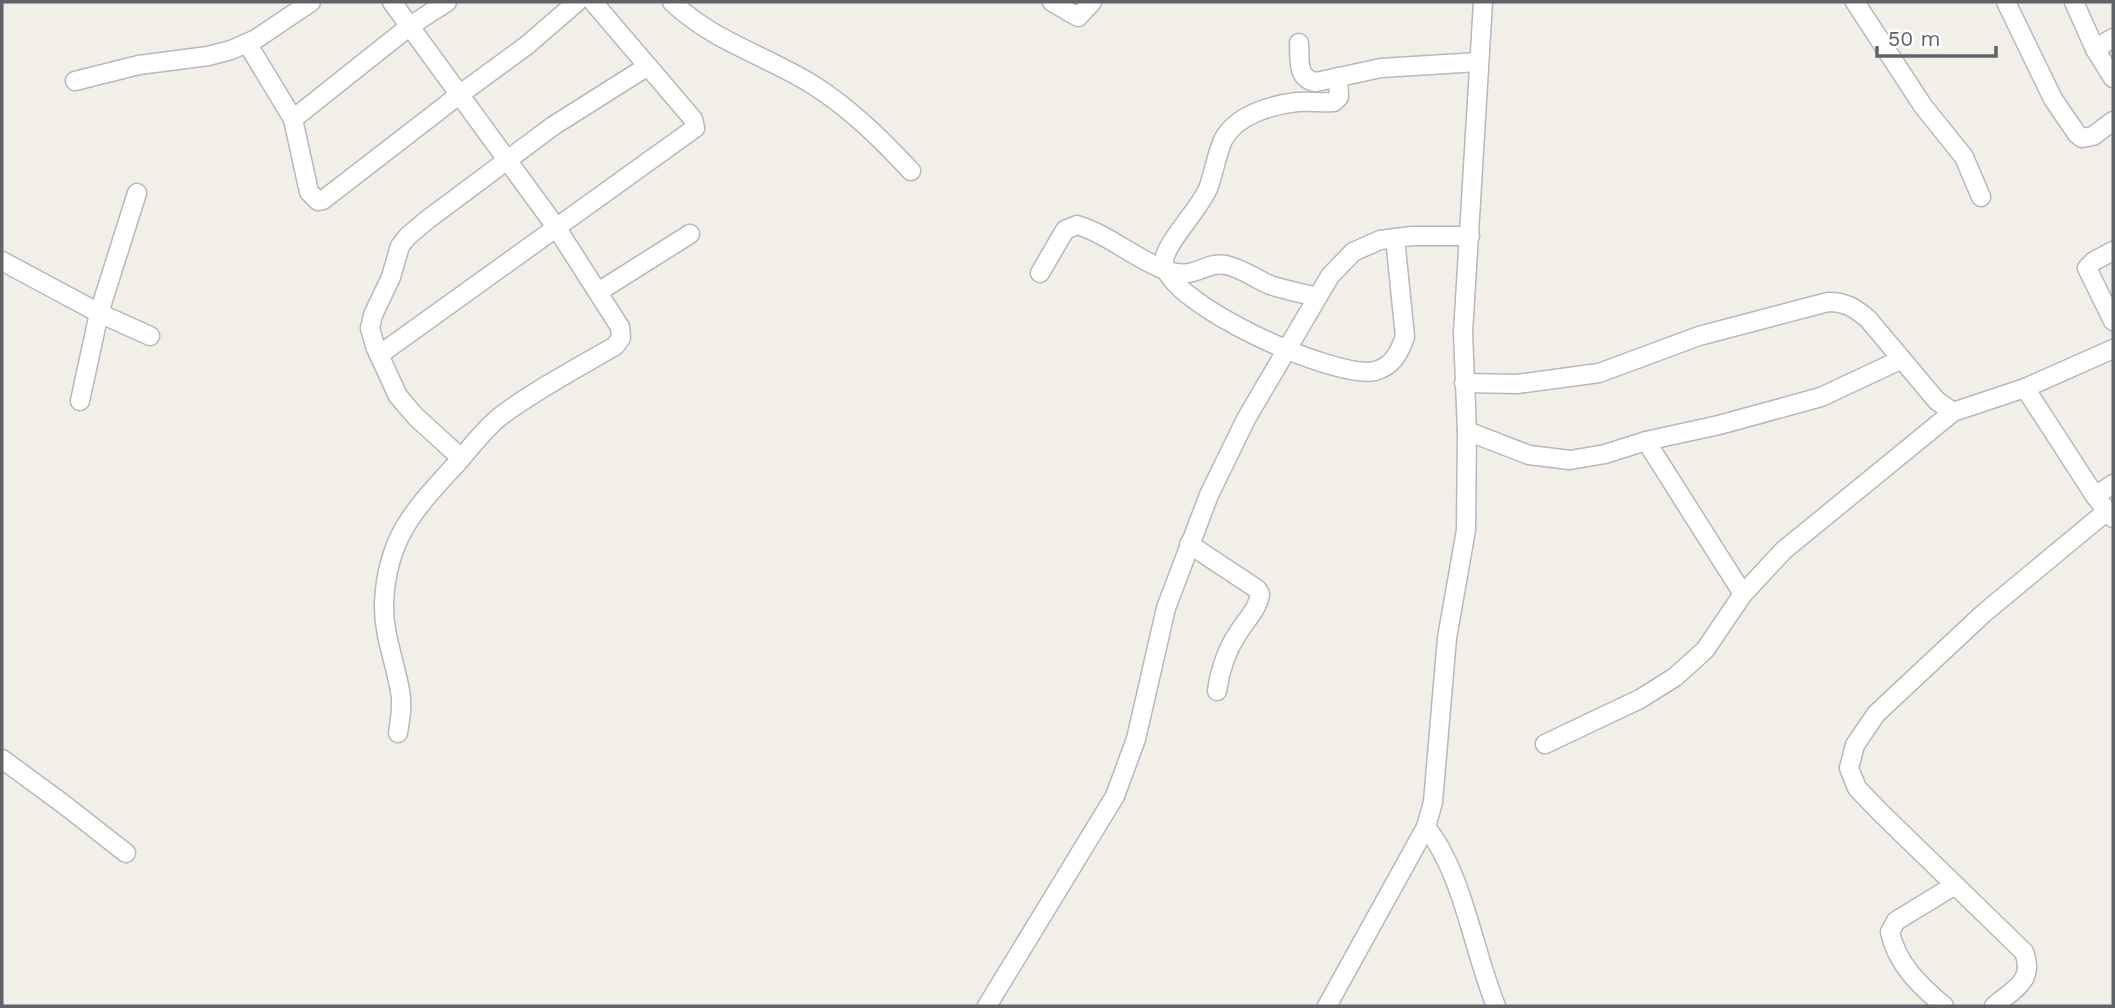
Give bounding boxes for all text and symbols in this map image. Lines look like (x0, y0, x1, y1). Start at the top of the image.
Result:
scale bar (1877, 14, 1996, 58)
text: 50 m (1888, 26, 1940, 51)

